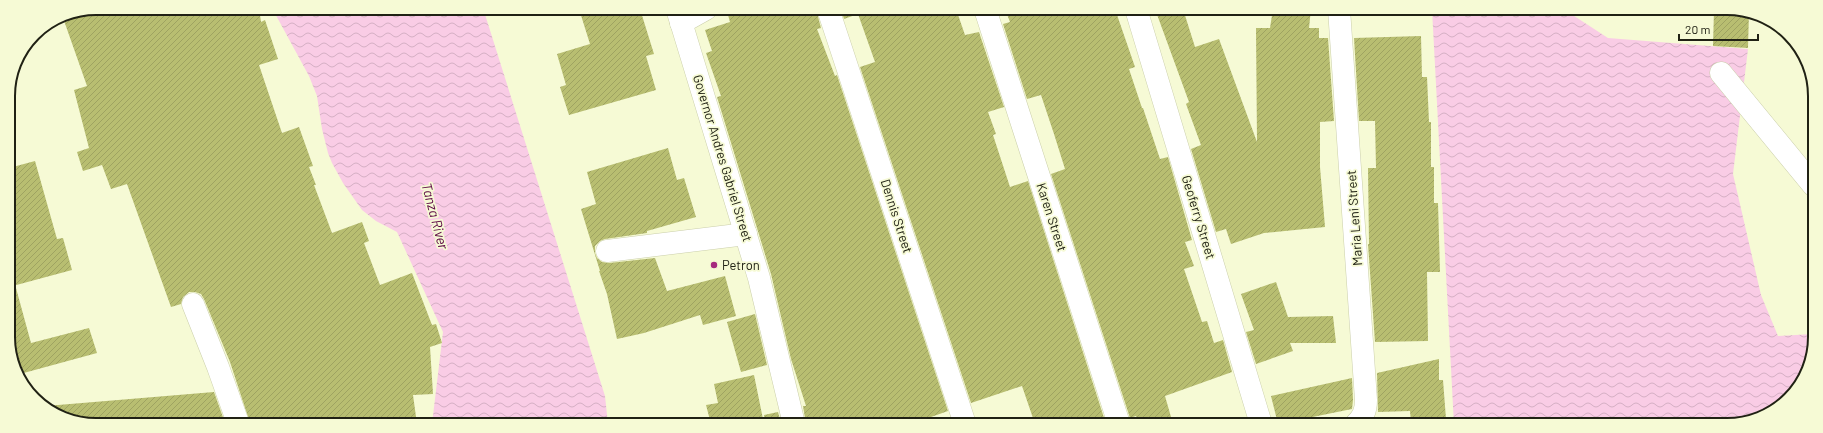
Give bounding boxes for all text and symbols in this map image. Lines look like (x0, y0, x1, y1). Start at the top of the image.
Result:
scale bar (1679, 16, 1758, 42)
text: 20 m (1685, 22, 1711, 36)
street label: Governor Andres Gabriel Street (690, 73, 756, 243)
street label: Maria Leni Street (1343, 170, 1365, 266)
street label: Geoferry Street (1179, 173, 1219, 261)
street label: Dennis Street (878, 177, 916, 255)
water label: Tanza River (418, 181, 453, 252)
street label: Karen Street (1033, 181, 1071, 253)
place label: Petron (722, 257, 760, 273)
marker: Petron (709, 260, 719, 270)

